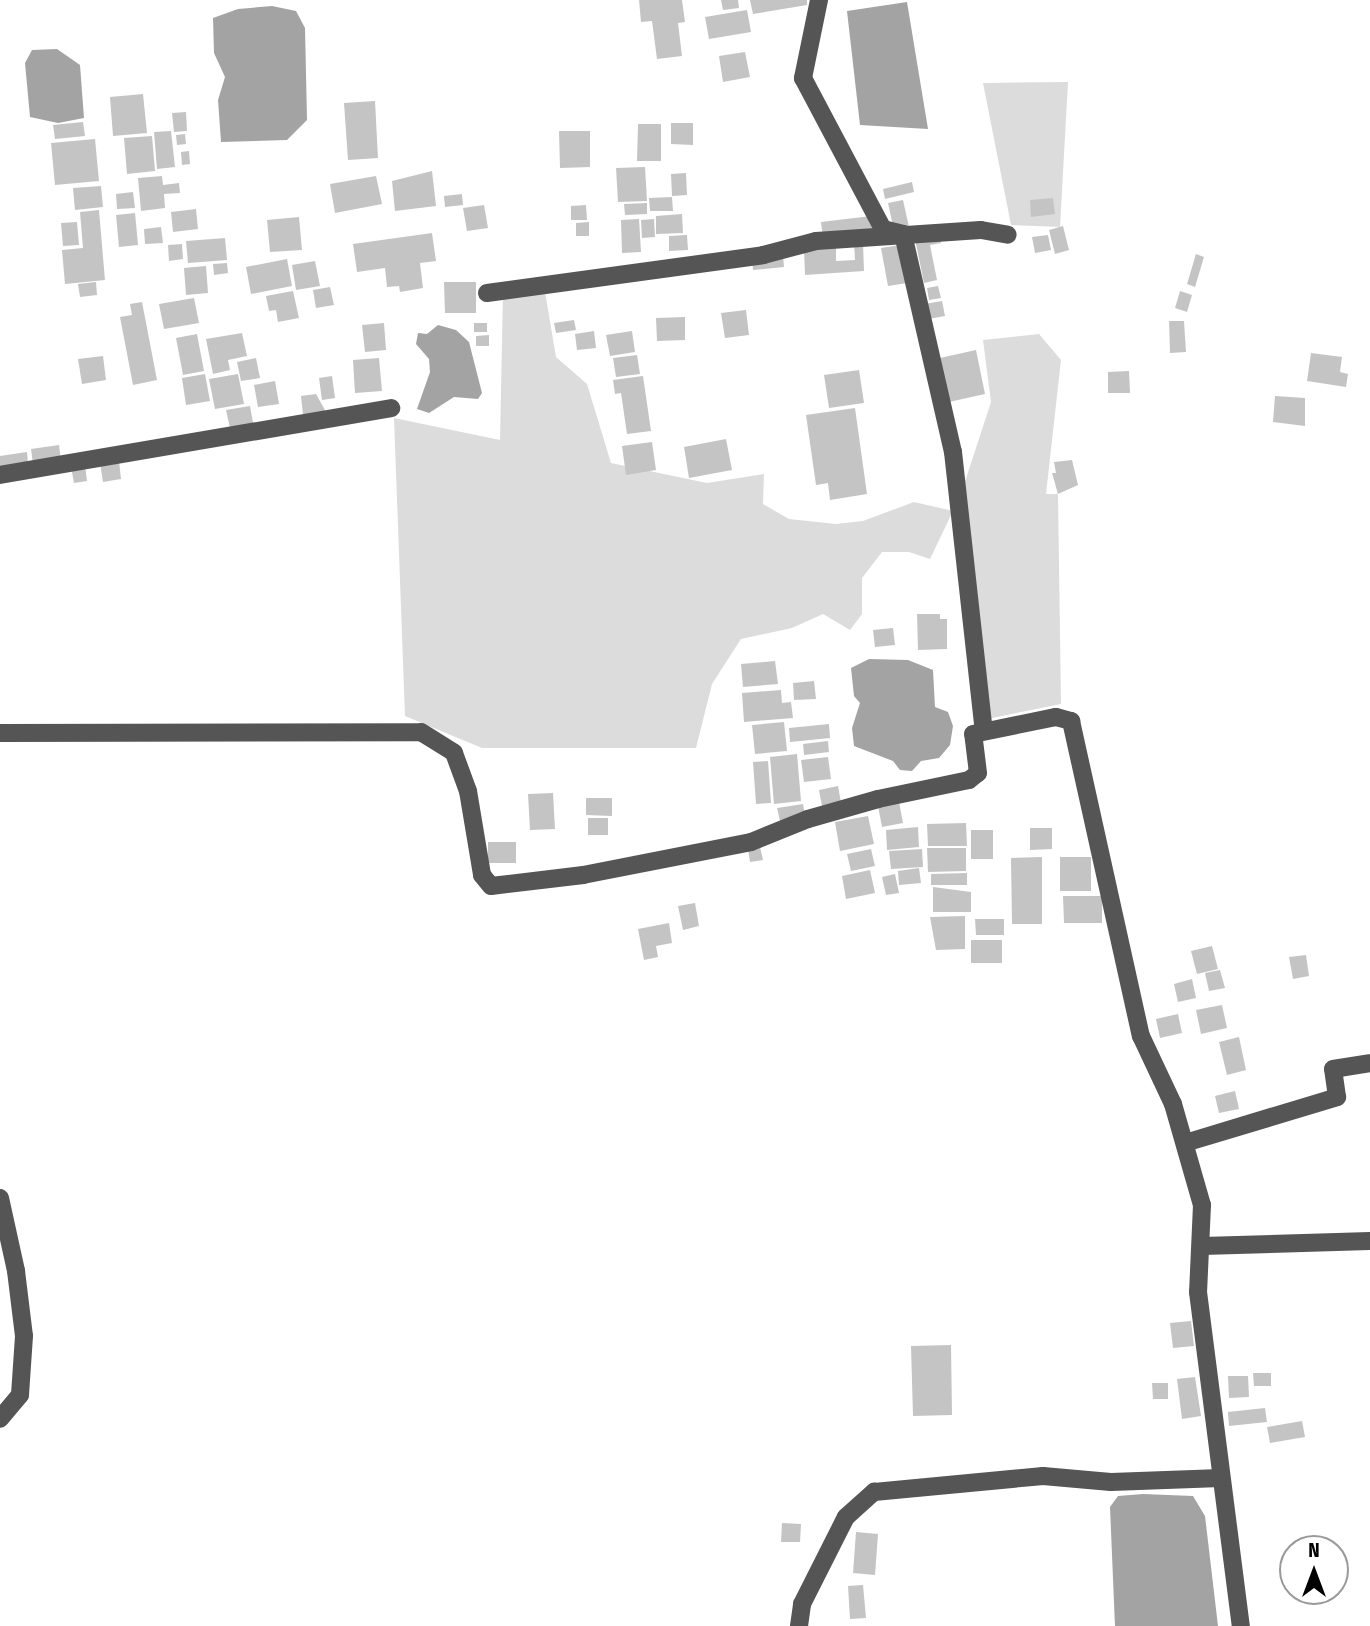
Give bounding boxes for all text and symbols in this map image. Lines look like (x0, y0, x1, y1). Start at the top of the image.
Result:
north arrow (1279, 1535, 1349, 1605)
text: N (1308, 1539, 1320, 1562)

